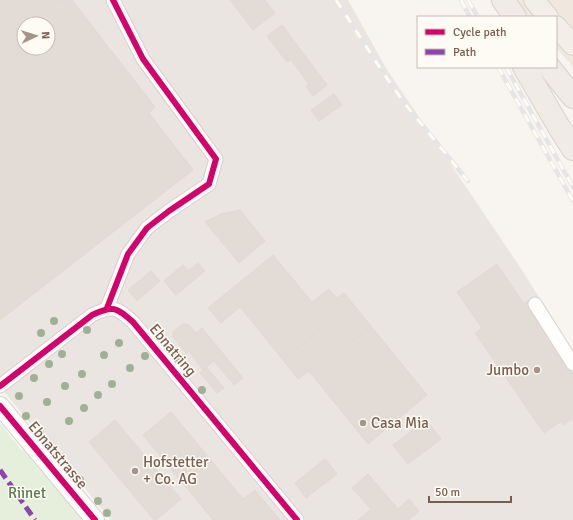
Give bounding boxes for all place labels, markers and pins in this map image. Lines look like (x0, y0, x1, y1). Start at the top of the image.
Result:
place label: Jumbo (486, 361, 529, 379)
marker: Jumbo (532, 365, 542, 375)
place label: Casa Mia (371, 414, 429, 432)
marker: Casa Mia (358, 418, 368, 428)
place label: Hofstetter + Co. AG (143, 453, 209, 488)
marker: Hofstetter + Co. AG (130, 466, 140, 476)

